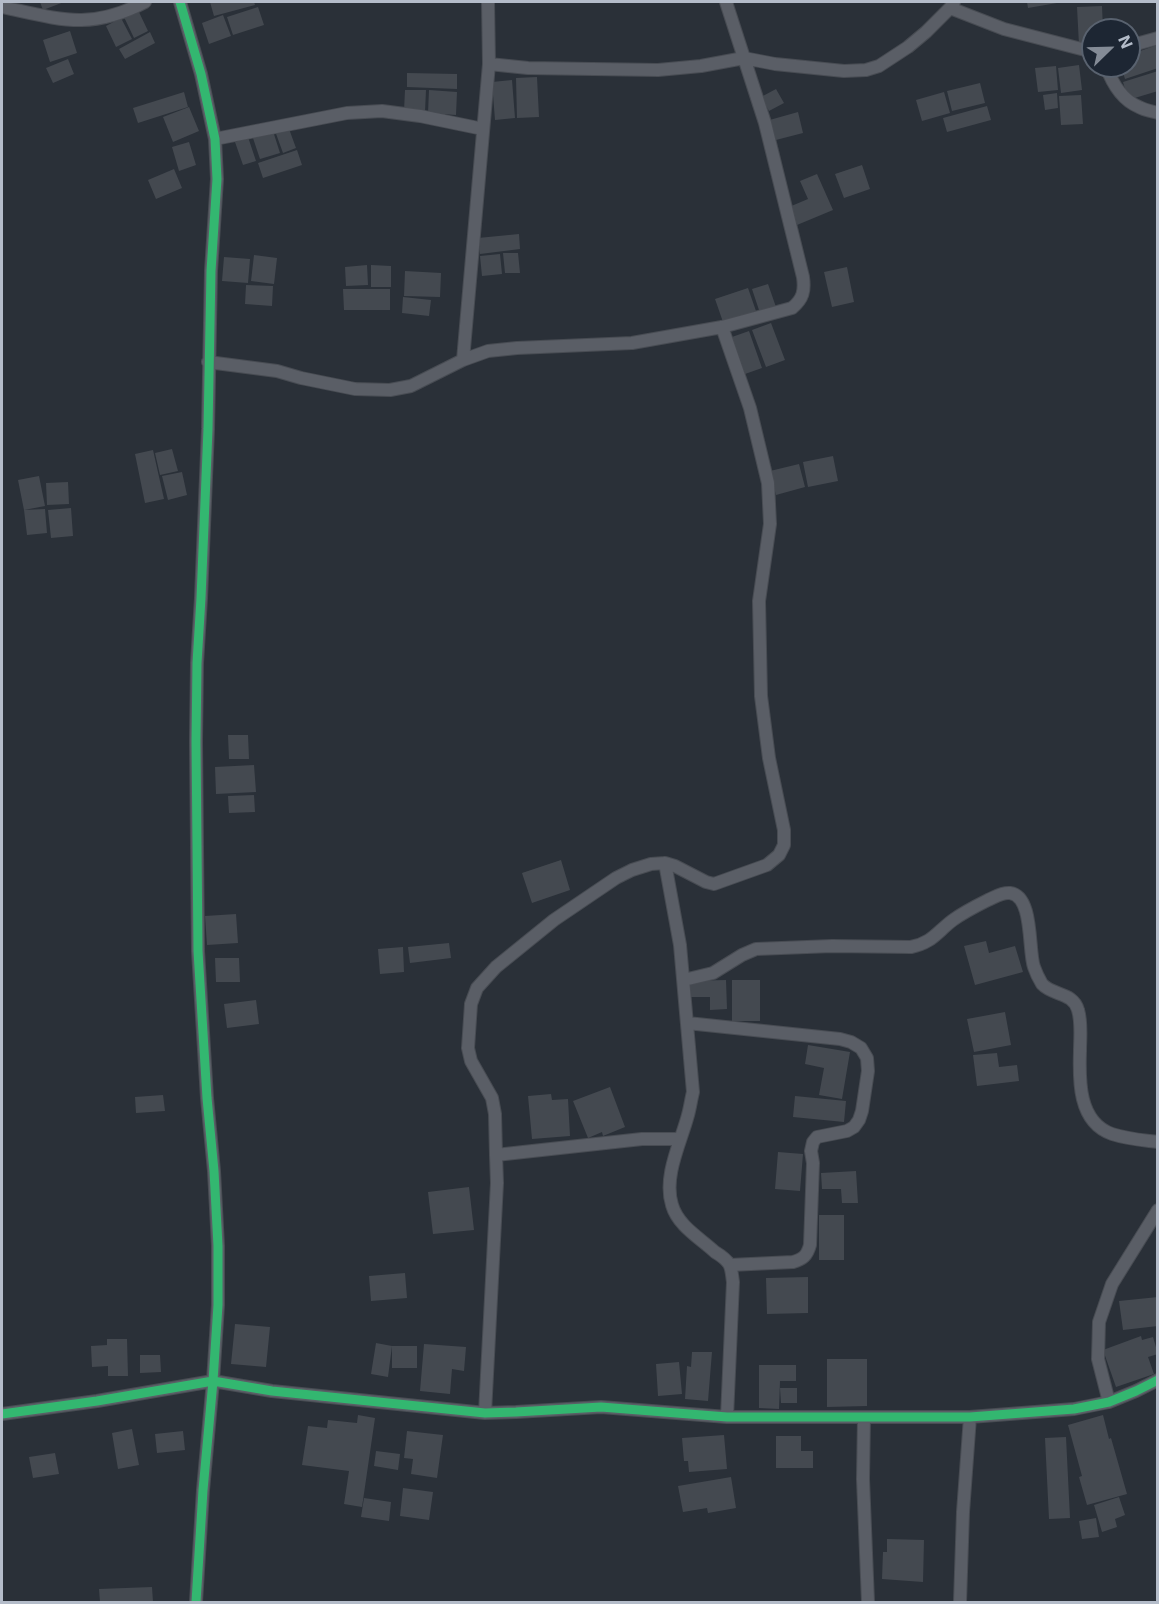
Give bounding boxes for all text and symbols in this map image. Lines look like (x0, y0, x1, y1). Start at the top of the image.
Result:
north arrow (1081, 18, 1141, 78)
text: N (1114, 32, 1137, 51)

